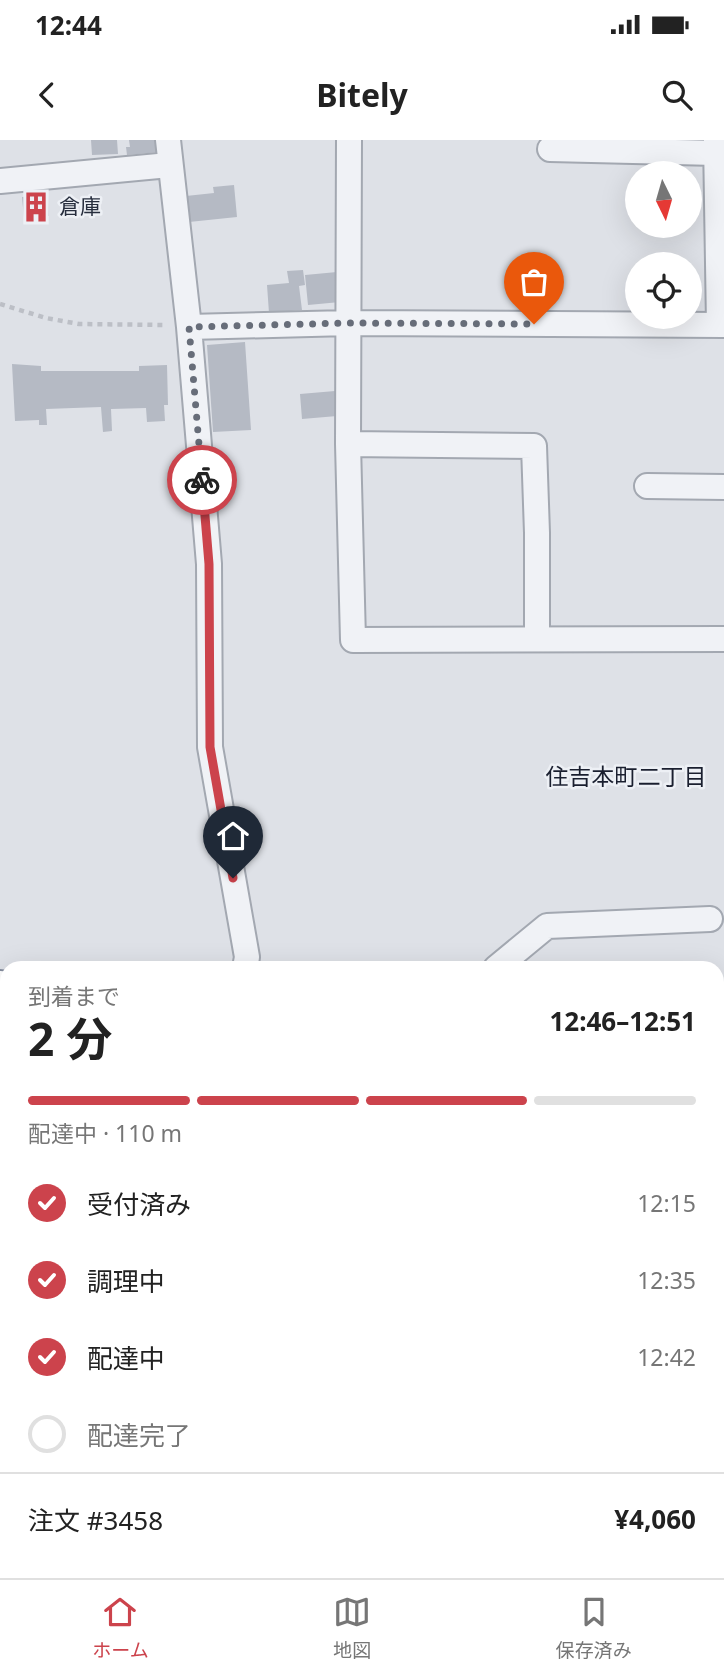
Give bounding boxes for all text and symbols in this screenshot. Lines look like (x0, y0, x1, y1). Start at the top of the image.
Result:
text: 12:44 (35, 7, 102, 43)
text: Bitely (316, 73, 408, 116)
icon: back (28, 76, 66, 114)
icon: search (658, 76, 696, 114)
north arrow (625, 161, 702, 238)
map controls (625, 161, 702, 329)
building icon: 倉庫 (19, 190, 53, 224)
place label: 倉庫 (59, 192, 101, 220)
pin (504, 252, 564, 324)
button: locate (625, 252, 702, 329)
icon: bag (515, 263, 553, 301)
courier (167, 445, 237, 515)
icon: bike (183, 461, 221, 499)
district label: 住吉本町二丁目 (546, 760, 707, 792)
pin (203, 806, 263, 878)
icon: home (214, 817, 252, 855)
text: 到着まで (28, 980, 120, 1012)
text: 12:46–12:51 (549, 1003, 696, 1039)
text: 2 分 (28, 1007, 112, 1069)
text: 配達中 · 110 m (28, 1117, 182, 1149)
icon: check (28, 1184, 66, 1222)
text: 受付済み (87, 1186, 191, 1222)
text: 12:15 (637, 1187, 696, 1219)
icon: check (28, 1261, 66, 1299)
text: 調理中 (87, 1263, 165, 1299)
text: 12:35 (637, 1264, 696, 1296)
icon: check (28, 1338, 66, 1376)
text: 配達中 (87, 1340, 165, 1376)
text: 12:42 (637, 1341, 696, 1373)
text: 配達完了 (87, 1417, 191, 1453)
text: ¥4,060 (614, 1501, 696, 1537)
text: 注文 #3458 (28, 1502, 163, 1538)
tab: ホーム (92, 1593, 149, 1663)
tab: 地図 (333, 1593, 371, 1663)
tab: 保存済み (556, 1593, 632, 1663)

